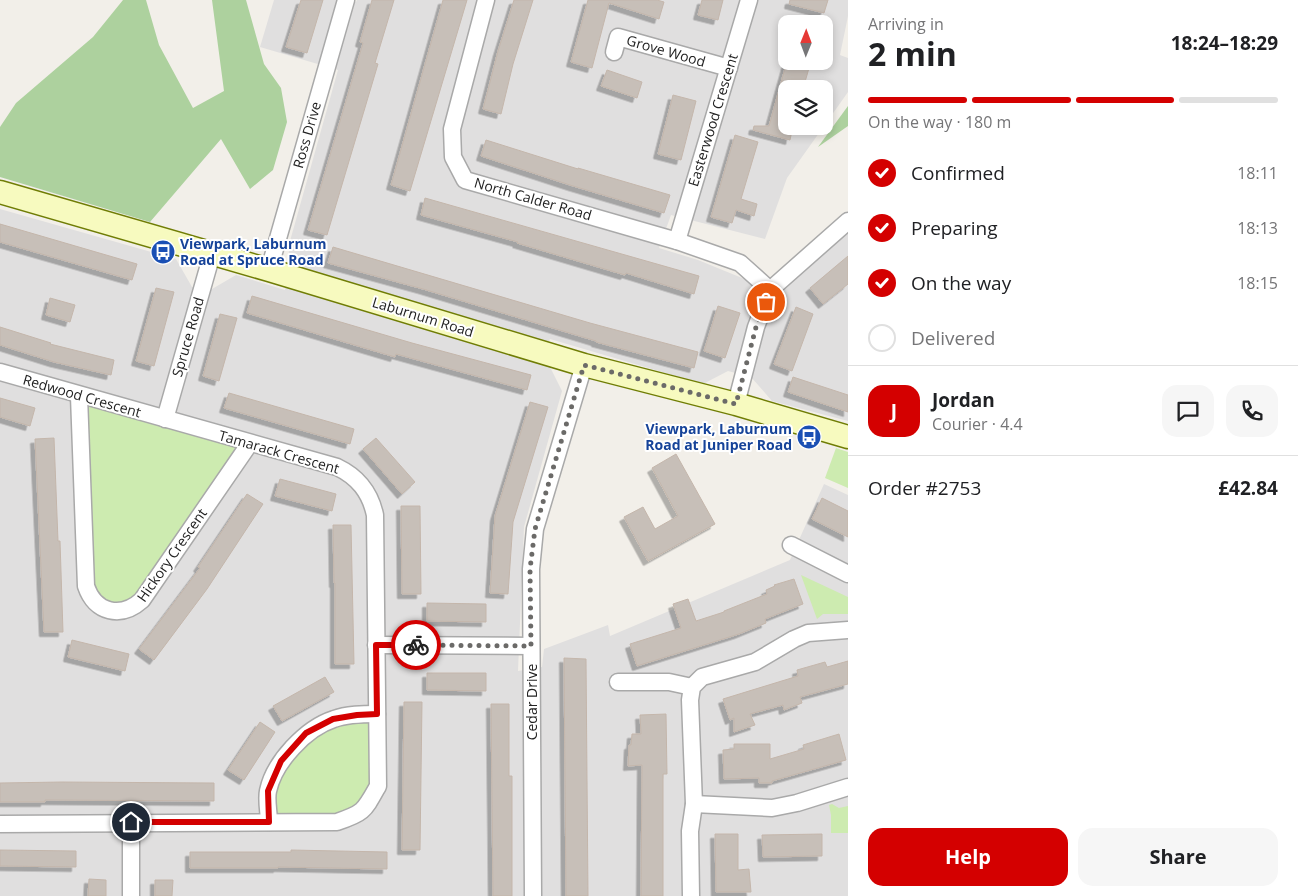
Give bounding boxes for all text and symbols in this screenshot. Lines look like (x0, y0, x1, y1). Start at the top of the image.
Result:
text: Arriving in (868, 13, 944, 35)
north arrow (778, 15, 832, 70)
map controls (778, 15, 833, 135)
street label: Grove Wood (625, 30, 708, 71)
text: 18:24–18:29 (1171, 30, 1278, 56)
text: 2 min (868, 32, 957, 75)
street label: Easterwood Crescent (683, 51, 742, 189)
button: layers (778, 80, 833, 135)
street label: Ross Drive (288, 99, 325, 170)
text: On the way · 180 m (868, 111, 1011, 133)
icon: check (868, 159, 896, 187)
text: Confirmed (911, 160, 1005, 186)
text: 18:11 (1237, 162, 1278, 184)
street label: North Calder Road (472, 173, 594, 224)
icon: check (868, 214, 896, 242)
text: Preparing (911, 215, 998, 241)
text: 18:13 (1237, 217, 1278, 239)
place label: Viewpark, Laburnum Road at Spruce Road (180, 234, 327, 269)
bus stop icon: Viewpark, Laburnum Road at Spruce Road (150, 239, 176, 265)
icon: check (868, 269, 896, 297)
text: On the way (911, 270, 1011, 296)
text: 18:15 (1237, 272, 1278, 294)
pin (745, 281, 787, 323)
icon: bag (752, 288, 780, 316)
street label: Laburnum Road (370, 292, 476, 341)
street label: Spruce Road (167, 295, 208, 379)
text: Delivered (911, 325, 995, 351)
street label: Redwood Crescent (21, 370, 143, 421)
button: chat (1162, 385, 1214, 437)
button: phone (1226, 385, 1278, 437)
text: Jordan (932, 387, 995, 413)
text: J (891, 398, 897, 424)
text: Courier · 4.4 (932, 413, 1023, 435)
place label: Viewpark, Laburnum Road at Juniper Road (645, 419, 792, 454)
bus stop icon: Viewpark, Laburnum Road at Juniper Road (796, 424, 822, 450)
street label: Tamarack Crescent (217, 425, 342, 478)
text: Order #2753 (868, 475, 981, 501)
text: £42.84 (1218, 475, 1278, 501)
street label: Hickory Crescent (132, 504, 211, 605)
courier (391, 620, 441, 670)
icon: bike (402, 631, 430, 659)
street label: Cedar Drive (522, 664, 541, 740)
pin (110, 801, 152, 843)
icon: home (117, 808, 145, 836)
button: Help (868, 828, 1068, 886)
button: Share (1078, 828, 1278, 886)

